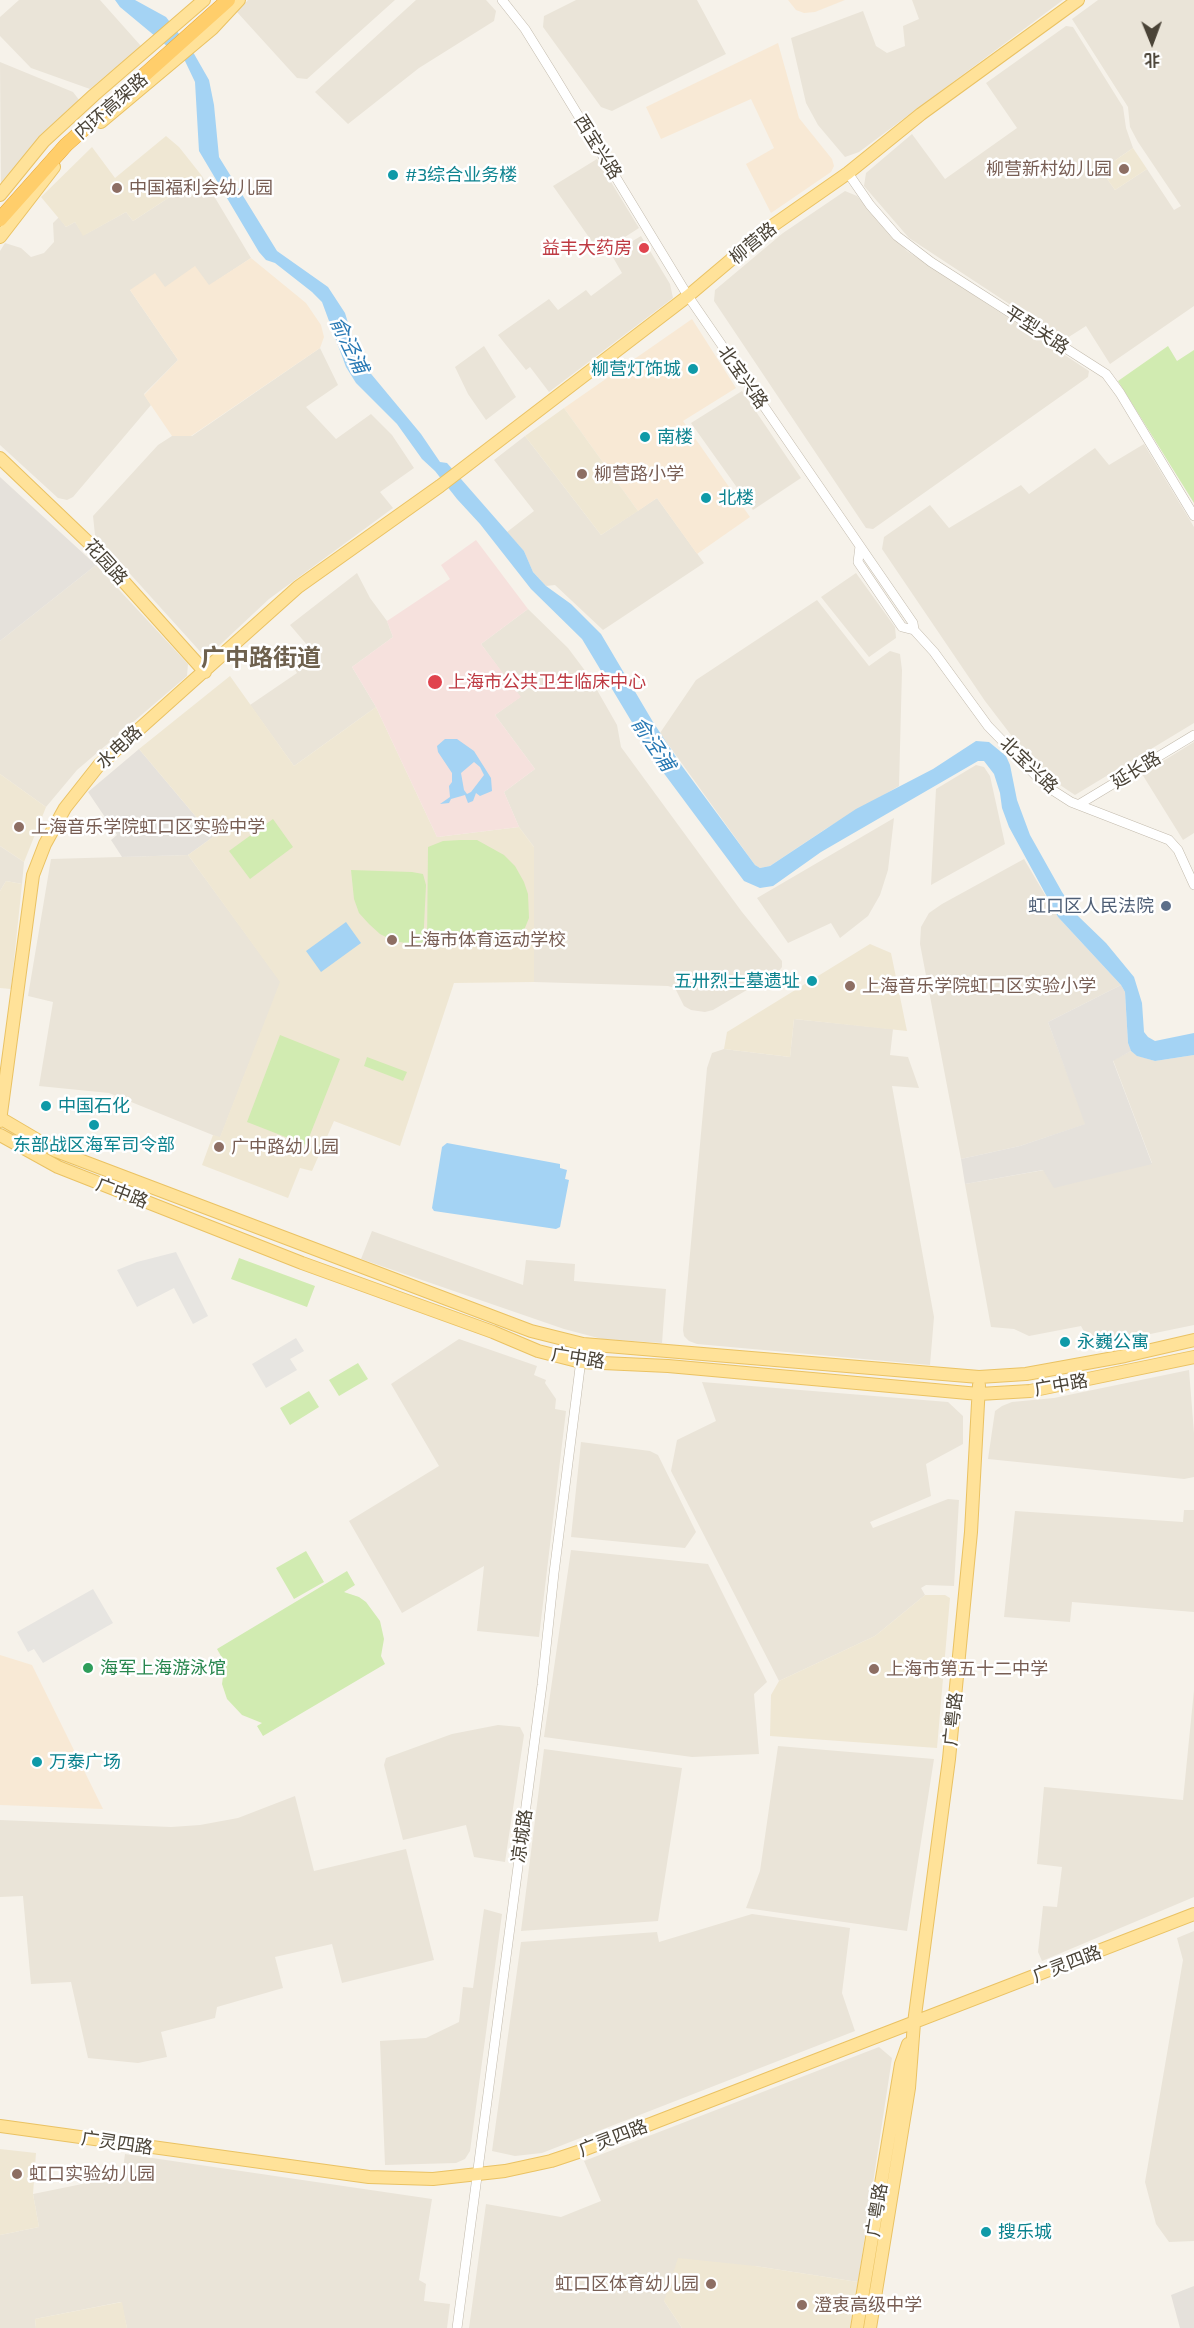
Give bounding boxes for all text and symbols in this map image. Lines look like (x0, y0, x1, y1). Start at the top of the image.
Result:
north arrow (1122, 12, 1182, 72)
text: 北 (1144, 51, 1161, 70)
street label: 内环高架路 (70, 68, 152, 144)
street label: 西宝兴路 (570, 111, 626, 183)
place label: 柳营新村幼儿园 (986, 158, 1112, 180)
marker: 柳营新村幼儿园 (1117, 162, 1131, 176)
place label: #3综合业务楼 (405, 164, 517, 186)
marker: #3综合业务楼 (386, 168, 400, 182)
place label: 中国福利会幼儿园 (129, 177, 273, 199)
marker: 中国福利会幼儿园 (110, 181, 124, 195)
street label: 柳营路 (725, 218, 781, 268)
place label: 益丰大药房 (542, 237, 632, 259)
marker: 益丰大药房 (637, 241, 651, 255)
street label: 平型关路 (1001, 301, 1073, 359)
water label: 俞泾浦 (325, 313, 373, 377)
street label: 北宝兴路 (714, 341, 772, 413)
place label: 柳营灯饰城 (591, 358, 681, 380)
marker: 柳营灯饰城 (686, 362, 700, 376)
place label: 南楼 (657, 426, 693, 448)
marker: 南楼 (638, 430, 652, 444)
place label: 柳营路小学 (594, 463, 684, 485)
marker: 柳营路小学 (575, 467, 589, 481)
place label: 北楼 (718, 487, 754, 509)
marker: 北楼 (699, 491, 713, 505)
street label: 花园路 (80, 535, 132, 589)
district label: 广中路街道 (201, 644, 321, 672)
place label: 上海市公共卫生临床中心 (448, 671, 646, 693)
marker: 上海市公共卫生临床中心 (426, 673, 444, 691)
water label: 俞泾浦 (626, 712, 680, 776)
street label: 水电路 (92, 721, 146, 773)
street label: 北宝兴路 (996, 732, 1062, 798)
street label: 延长路 (1107, 747, 1165, 793)
place label: 上海音乐学院虹口区实验中学 (31, 816, 265, 838)
marker: 上海音乐学院虹口区实验中学 (12, 820, 26, 834)
place label: 虹口区人民法院 (1028, 895, 1154, 917)
marker: 虹口区人民法院 (1159, 899, 1173, 913)
place label: 上海市体育运动学校 (404, 929, 566, 951)
marker: 上海市体育运动学校 (385, 933, 399, 947)
place label: 五卅烈士墓遗址 (674, 970, 800, 992)
marker: 五卅烈士墓遗址 (805, 974, 819, 988)
place label: 上海音乐学院虹口区实验小学 (862, 975, 1096, 997)
marker: 上海音乐学院虹口区实验小学 (843, 979, 857, 993)
place label: 中国石化 (58, 1095, 130, 1117)
marker: 中国石化 (39, 1099, 53, 1113)
marker: 东部战区海军司令部 (87, 1118, 101, 1132)
place label: 东部战区海军司令部 (13, 1134, 175, 1156)
place label: 广中路幼儿园 (231, 1136, 339, 1158)
marker: 广中路幼儿园 (212, 1140, 226, 1154)
street label: 广中路 (93, 1173, 151, 1213)
place label: 永巍公寓 (1077, 1331, 1149, 1353)
marker: 永巍公寓 (1058, 1335, 1072, 1349)
street label: 广中路 (550, 1343, 606, 1373)
street label: 广中路 (1033, 1370, 1089, 1400)
place label: 海军上海游泳馆 (100, 1657, 226, 1679)
place label: 上海市第五十二中学 (886, 1658, 1048, 1680)
marker: 海军上海游泳馆 (81, 1661, 95, 1675)
marker: 上海市第五十二中学 (867, 1662, 881, 1676)
street label: 广粤路 (939, 1691, 967, 1747)
place label: 万泰广场 (49, 1751, 121, 1773)
marker: 万泰广场 (30, 1755, 44, 1769)
street label: 凉城路 (508, 1808, 536, 1864)
street label: 广灵四路 (1030, 1941, 1104, 1987)
street label: 广灵四路 (576, 2115, 650, 2161)
street label: 广灵四路 (80, 2127, 154, 2159)
place label: 虹口实验幼儿园 (29, 2163, 155, 2185)
marker: 虹口实验幼儿园 (10, 2167, 24, 2181)
street label: 广粤路 (862, 2182, 892, 2238)
place label: 搜乐城 (998, 2221, 1052, 2243)
marker: 搜乐城 (979, 2225, 993, 2239)
place label: 虹口区体育幼儿园 (555, 2273, 699, 2295)
marker: 虹口区体育幼儿园 (704, 2277, 718, 2291)
place label: 澄衷高级中学 (814, 2294, 922, 2316)
marker: 澄衷高级中学 (795, 2298, 809, 2312)

